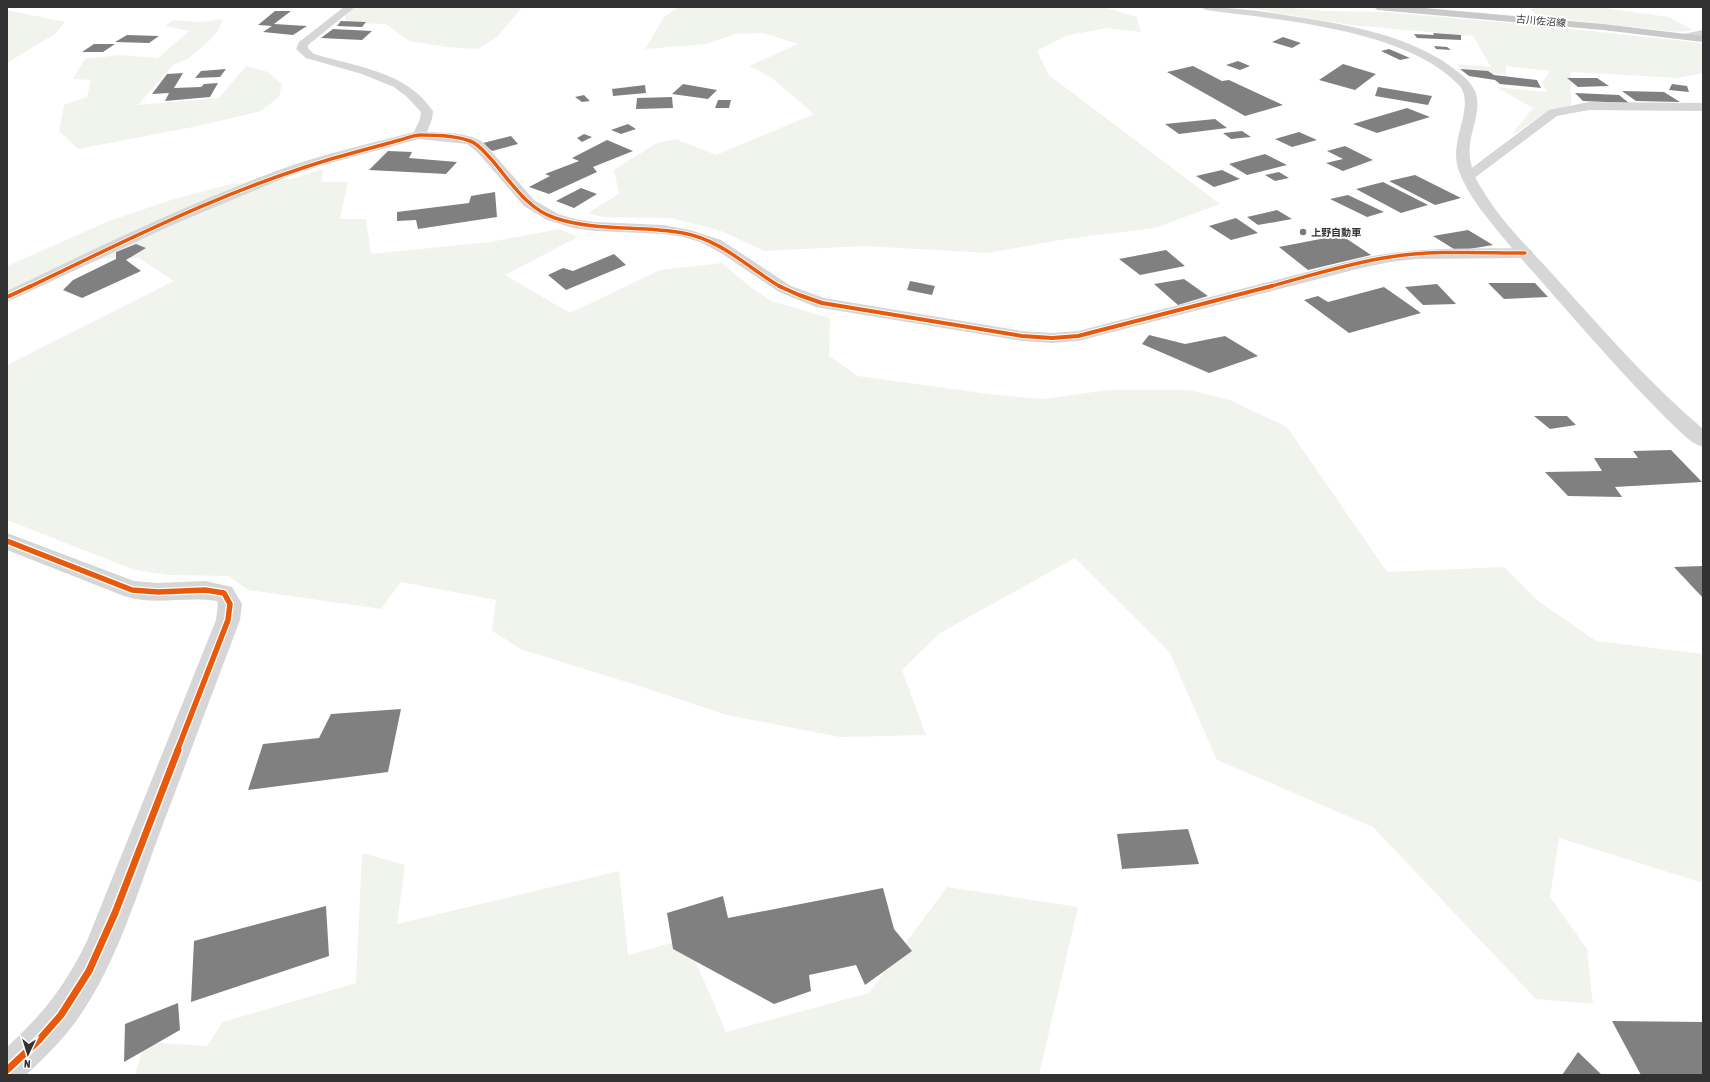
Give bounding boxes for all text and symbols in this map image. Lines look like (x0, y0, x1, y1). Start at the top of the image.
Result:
street label: 古川佐沼線 (1516, 13, 1566, 29)
marker: 上野自動車 (1298, 227, 1308, 237)
place label: 上野自動車 (1311, 227, 1361, 238)
north arrow (8, 1034, 48, 1074)
text: N (24, 1058, 31, 1070)

